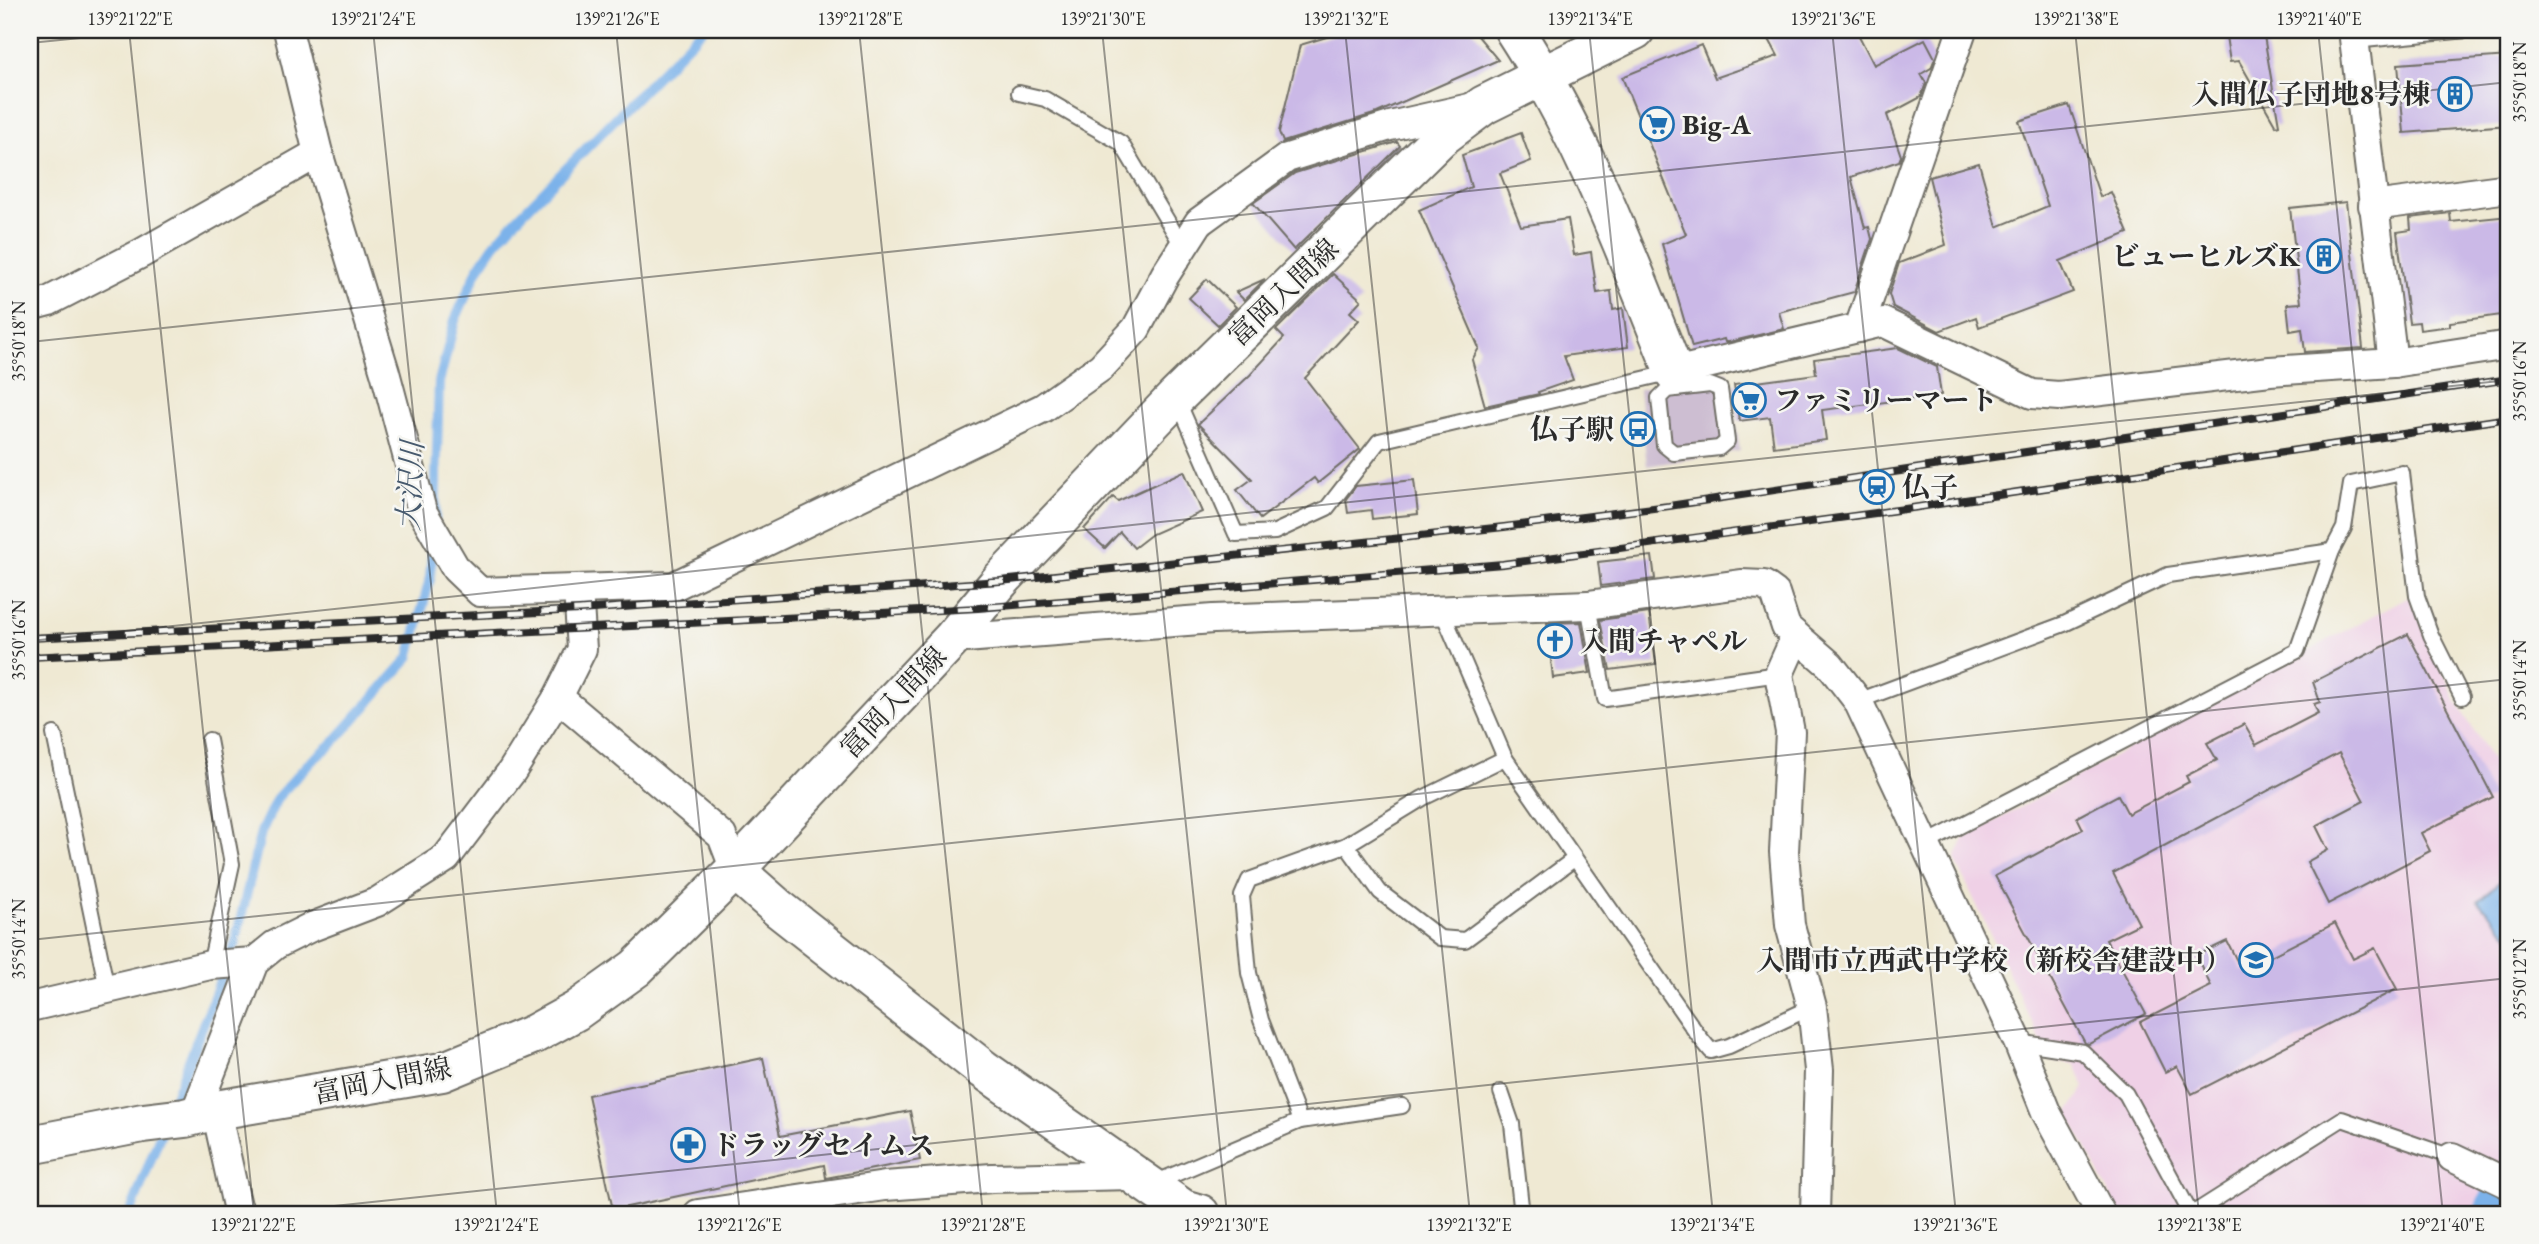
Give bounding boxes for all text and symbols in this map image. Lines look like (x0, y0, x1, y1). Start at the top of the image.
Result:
text: 139°21'22"E (87, 7, 173, 30)
text: 139°21'24"E (330, 7, 416, 30)
text: 139°21'26"E (574, 7, 660, 30)
text: 139°21'28"E (817, 7, 903, 30)
text: 139°21'30"E (1060, 7, 1146, 30)
text: 139°21'32"E (1303, 7, 1389, 30)
text: 139°21'34"E (1547, 7, 1633, 30)
text: 139°21'36"E (1790, 7, 1876, 30)
text: 139°21'38"E (2033, 7, 2119, 30)
text: 139°21'40"E (2276, 7, 2362, 30)
text: 35°50'18"N (2508, 41, 2531, 122)
building icon: 入間仏子団地8号棟 (2436, 75, 2474, 113)
place label: 入間仏子団地8号棟 (2191, 76, 2430, 112)
supermarket icon: Big-A (1638, 105, 1676, 143)
place label: Big-A (1682, 106, 1752, 142)
street label: 富岡入間線 (1220, 230, 1346, 354)
building icon: ビューヒルズK (2305, 237, 2343, 275)
place label: ビューヒルズK (2111, 238, 2301, 274)
text: 35°50'18"N (7, 300, 30, 381)
text: 35°50'16"N (2508, 340, 2531, 421)
supermarket icon: ファミリーマート (1730, 381, 1768, 419)
place label: ファミリーマート (1774, 382, 1997, 418)
bus stop icon: 仏子駅 (1619, 410, 1657, 448)
place label: 仏子駅 (1530, 411, 1614, 447)
water label: 大沢川 (388, 437, 432, 532)
station icon: 仏子 (1858, 468, 1896, 506)
place label: 仏子 (1902, 469, 1958, 505)
text: 35°50'16"N (7, 599, 30, 680)
church icon: 入間チャペル (1536, 622, 1574, 660)
place label: 入間チャペル (1580, 623, 1747, 659)
street label: 富岡入間線 (832, 639, 954, 765)
text: 35°50'14"N (2508, 639, 2531, 720)
text: 35°50'14"N (7, 898, 30, 979)
text: 35°50'12"N (2508, 938, 2531, 1019)
school or university icon: 入間市立西武中学校（新校舎建設中） (2237, 941, 2275, 979)
place label: 入間市立西武中学校（新校舎建設中） (1756, 942, 2232, 978)
street label: 富岡入間線 (310, 1049, 454, 1111)
pharmacy icon: ドラッグセイムス (669, 1126, 707, 1164)
place label: ドラッグセイムス (712, 1127, 935, 1163)
text: 139°21'22"E (210, 1213, 296, 1236)
text: 139°21'24"E (453, 1213, 539, 1236)
text: 139°21'26"E (696, 1213, 782, 1236)
text: 139°21'28"E (940, 1213, 1026, 1236)
text: 139°21'30"E (1183, 1213, 1269, 1236)
text: 139°21'32"E (1426, 1213, 1512, 1236)
text: 139°21'34"E (1669, 1213, 1755, 1236)
text: 139°21'36"E (1912, 1213, 1998, 1236)
text: 139°21'38"E (2156, 1213, 2242, 1236)
text: 139°21'40"E (2399, 1213, 2485, 1236)

